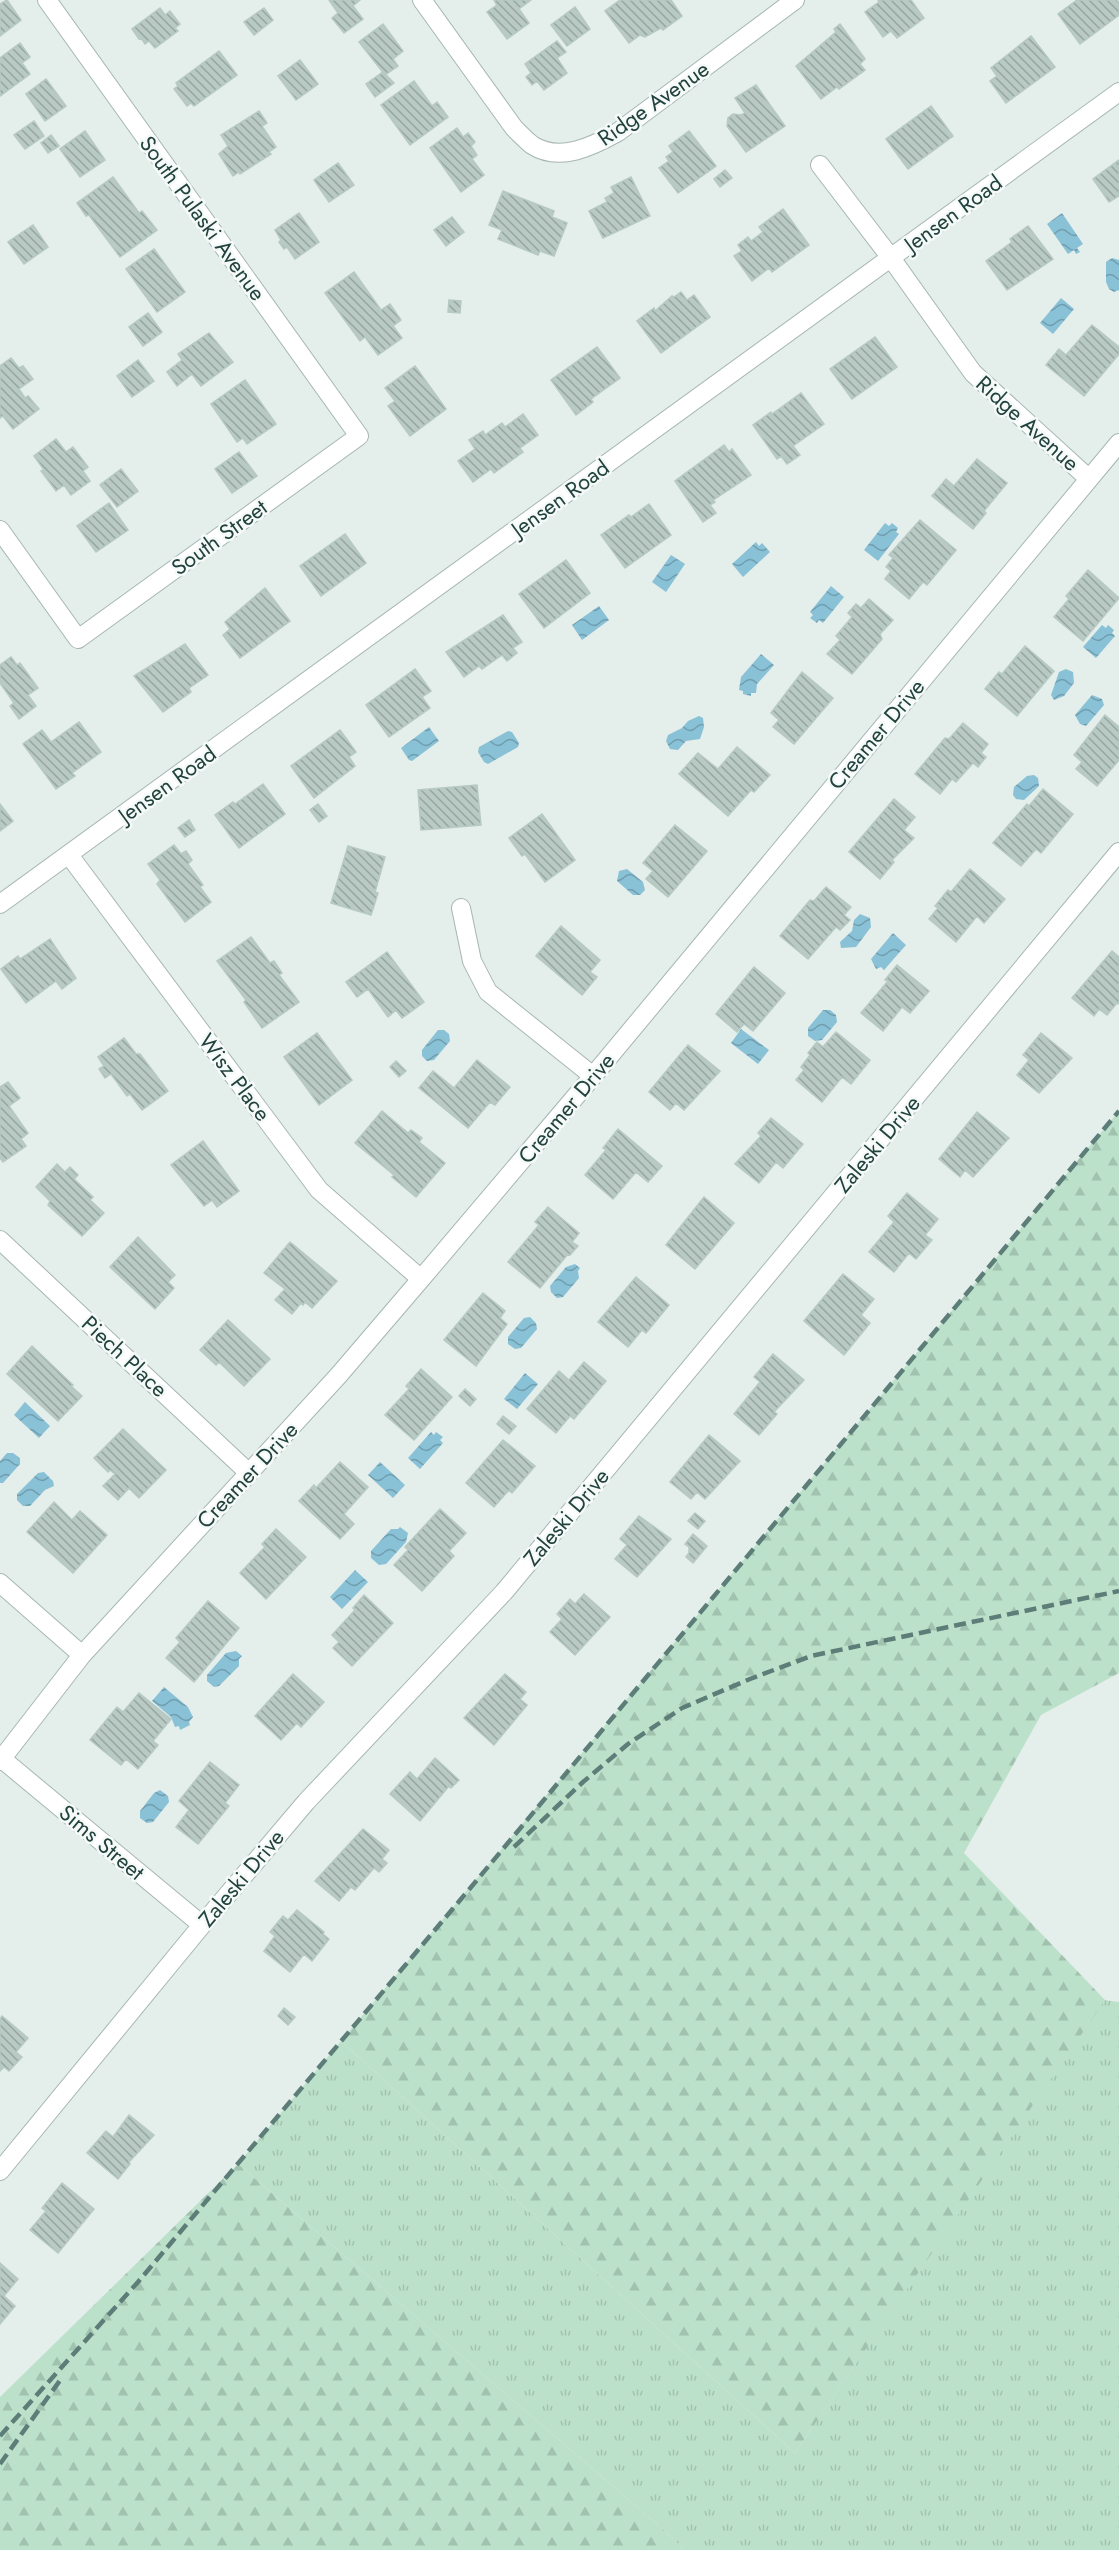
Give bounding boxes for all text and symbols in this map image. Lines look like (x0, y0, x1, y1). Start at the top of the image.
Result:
street label: Ridge Avenue (591, 53, 715, 153)
street label: South Pulaski Avenue (132, 129, 274, 307)
street label: Jensen Road (895, 167, 1009, 261)
street label: Ridge Avenue (969, 368, 1087, 478)
street label: Jensen Road (502, 452, 616, 546)
street label: South Street (164, 491, 274, 583)
street label: Creamer Drive (820, 672, 932, 796)
street label: Jensen Road (109, 738, 223, 832)
street label: Wisz Place (191, 1026, 279, 1128)
street label: Creamer Drive (510, 1046, 622, 1170)
street label: Zaleski Drive (827, 1088, 927, 1200)
street label: Piech Place (75, 1308, 175, 1404)
street label: Creamer Drive (189, 1414, 305, 1536)
street label: Zaleski Drive (516, 1461, 616, 1573)
street label: Sims Street (52, 1797, 152, 1888)
street label: Zaleski Drive (191, 1822, 291, 1934)

